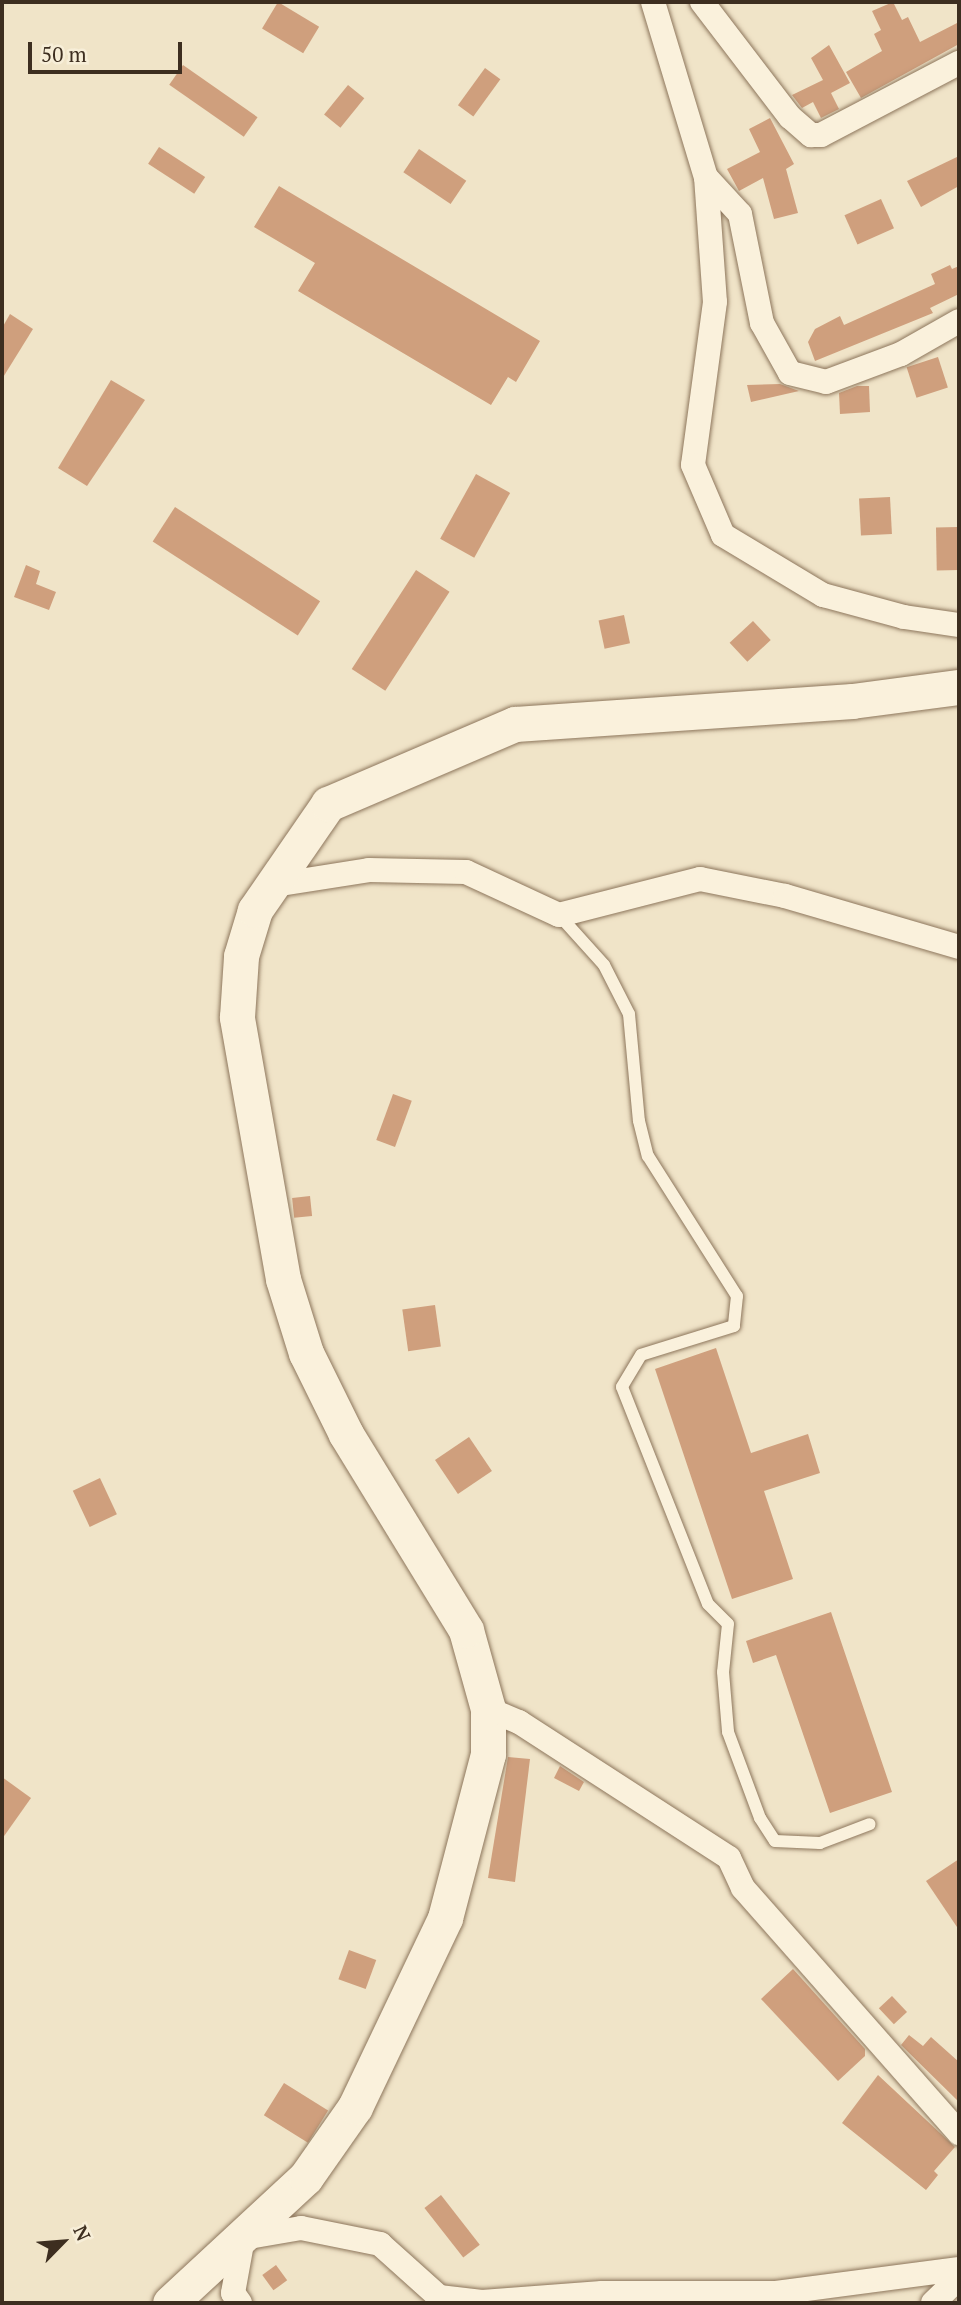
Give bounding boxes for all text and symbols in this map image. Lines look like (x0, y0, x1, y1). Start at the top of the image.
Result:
scale bar (32, 28, 186, 72)
text: 50 m (41, 40, 87, 68)
north arrow (28, 2207, 98, 2277)
text: N (68, 2221, 97, 2245)

